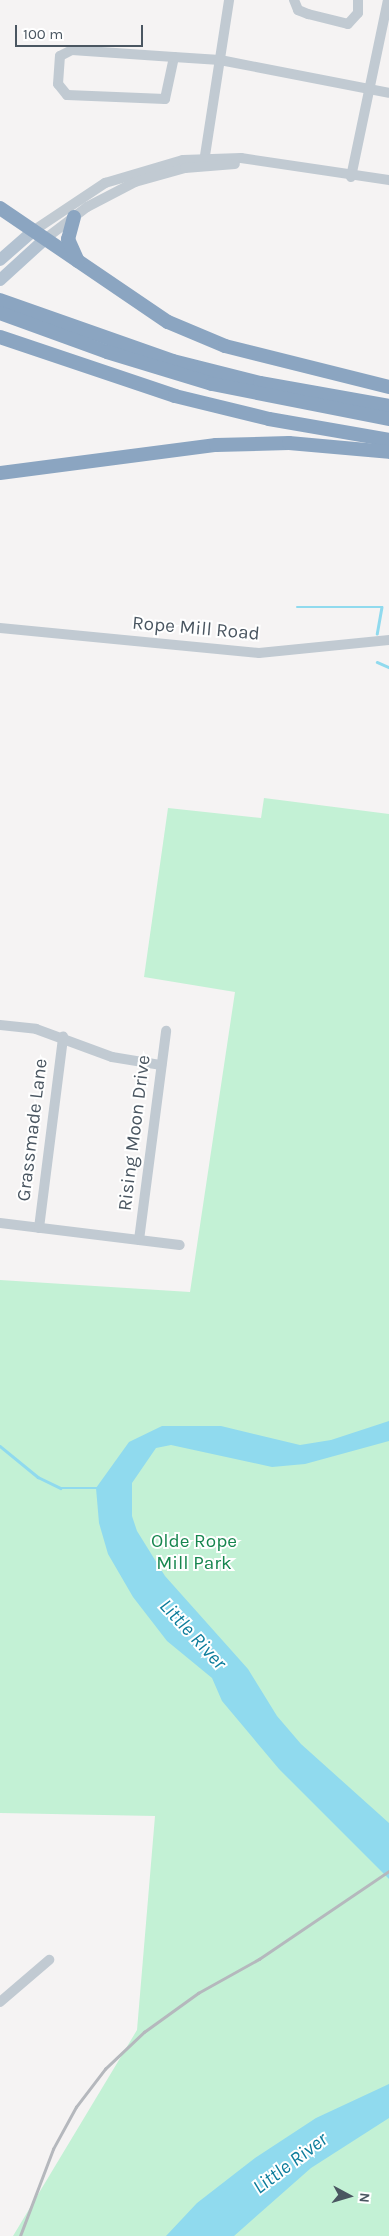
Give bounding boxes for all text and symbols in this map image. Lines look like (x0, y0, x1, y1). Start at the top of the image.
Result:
scale bar (18, 15, 145, 47)
text: 100 m (23, 25, 63, 43)
street label: Rope Mill Road (131, 612, 261, 646)
street label: Rising Moon Drive (114, 1054, 156, 1212)
street label: Grassmade Lane (13, 1057, 53, 1203)
park label: Olde Rope Mill Park (151, 1531, 237, 1575)
water label: Little River (154, 1594, 232, 1674)
water label: Little River (248, 2127, 332, 2199)
north arrow (324, 2171, 374, 2221)
text: N (355, 2192, 373, 2203)

